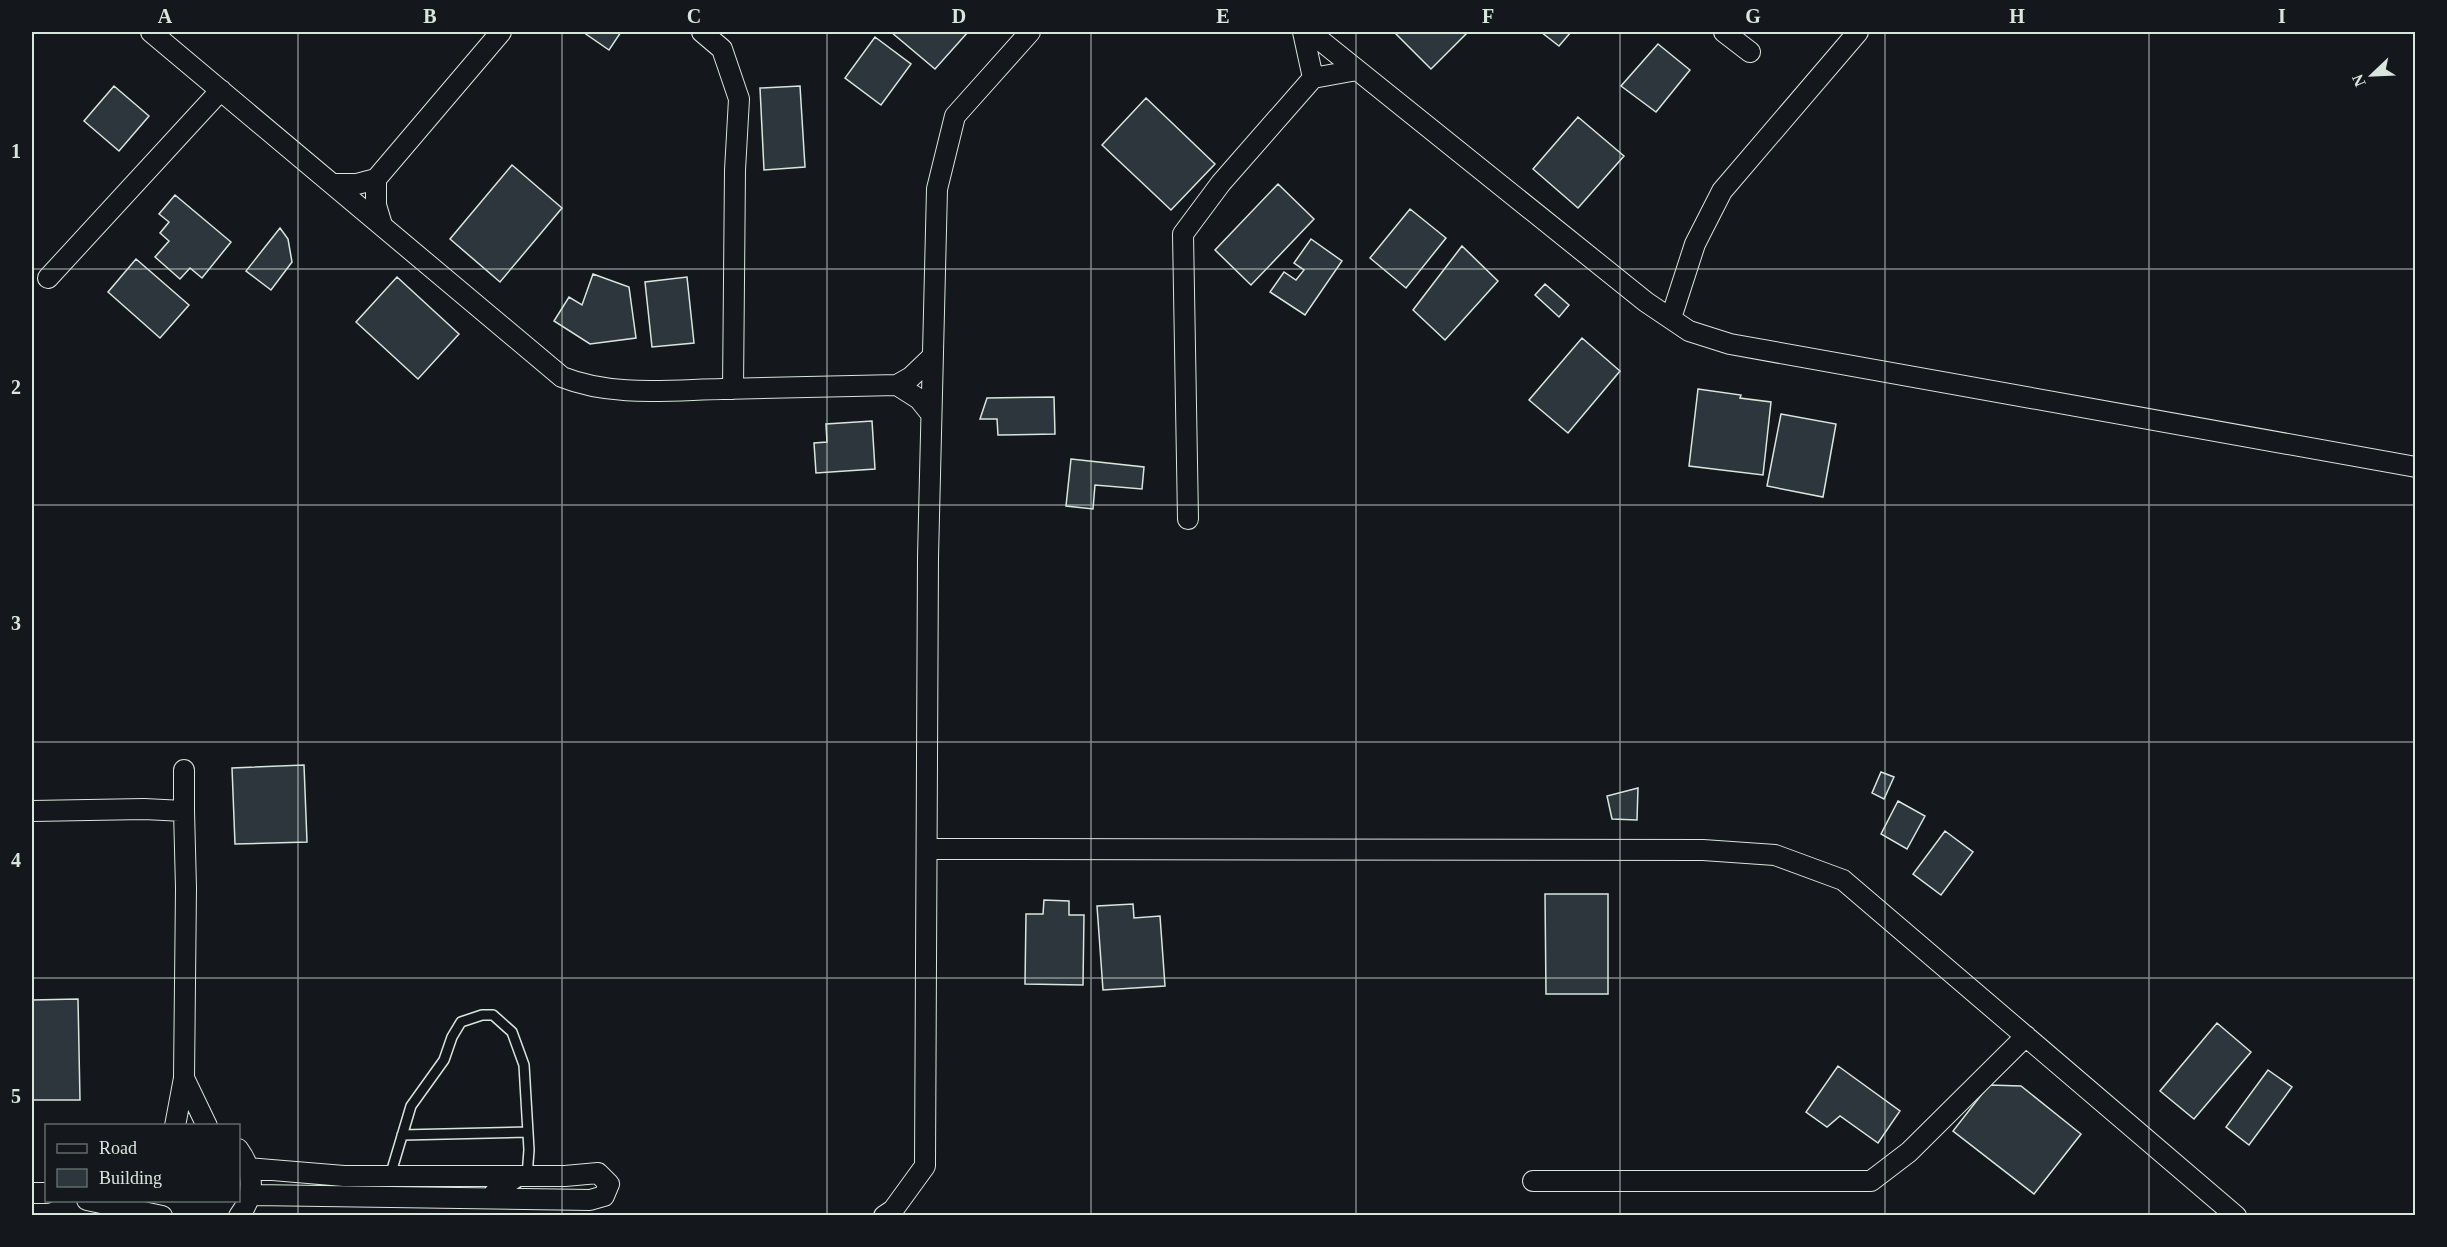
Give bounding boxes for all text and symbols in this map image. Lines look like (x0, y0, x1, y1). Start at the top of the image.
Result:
text: A (158, 5, 173, 27)
text: B (423, 5, 437, 27)
text: C (687, 5, 701, 27)
text: D (952, 5, 966, 27)
text: E (1216, 5, 1230, 27)
text: F (1482, 5, 1494, 27)
text: G (1745, 5, 1761, 27)
text: H (2009, 5, 2025, 27)
text: I (2278, 5, 2286, 27)
north arrow (2342, 45, 2402, 105)
text: N (2348, 72, 2369, 89)
text: 1 (11, 140, 21, 162)
text: 2 (11, 376, 21, 398)
text: 3 (11, 612, 21, 634)
text: 4 (11, 849, 21, 871)
text: 5 (11, 1085, 21, 1107)
legend (45, 1124, 240, 1202)
text: Road (99, 1138, 137, 1158)
text: Building (99, 1168, 162, 1188)

